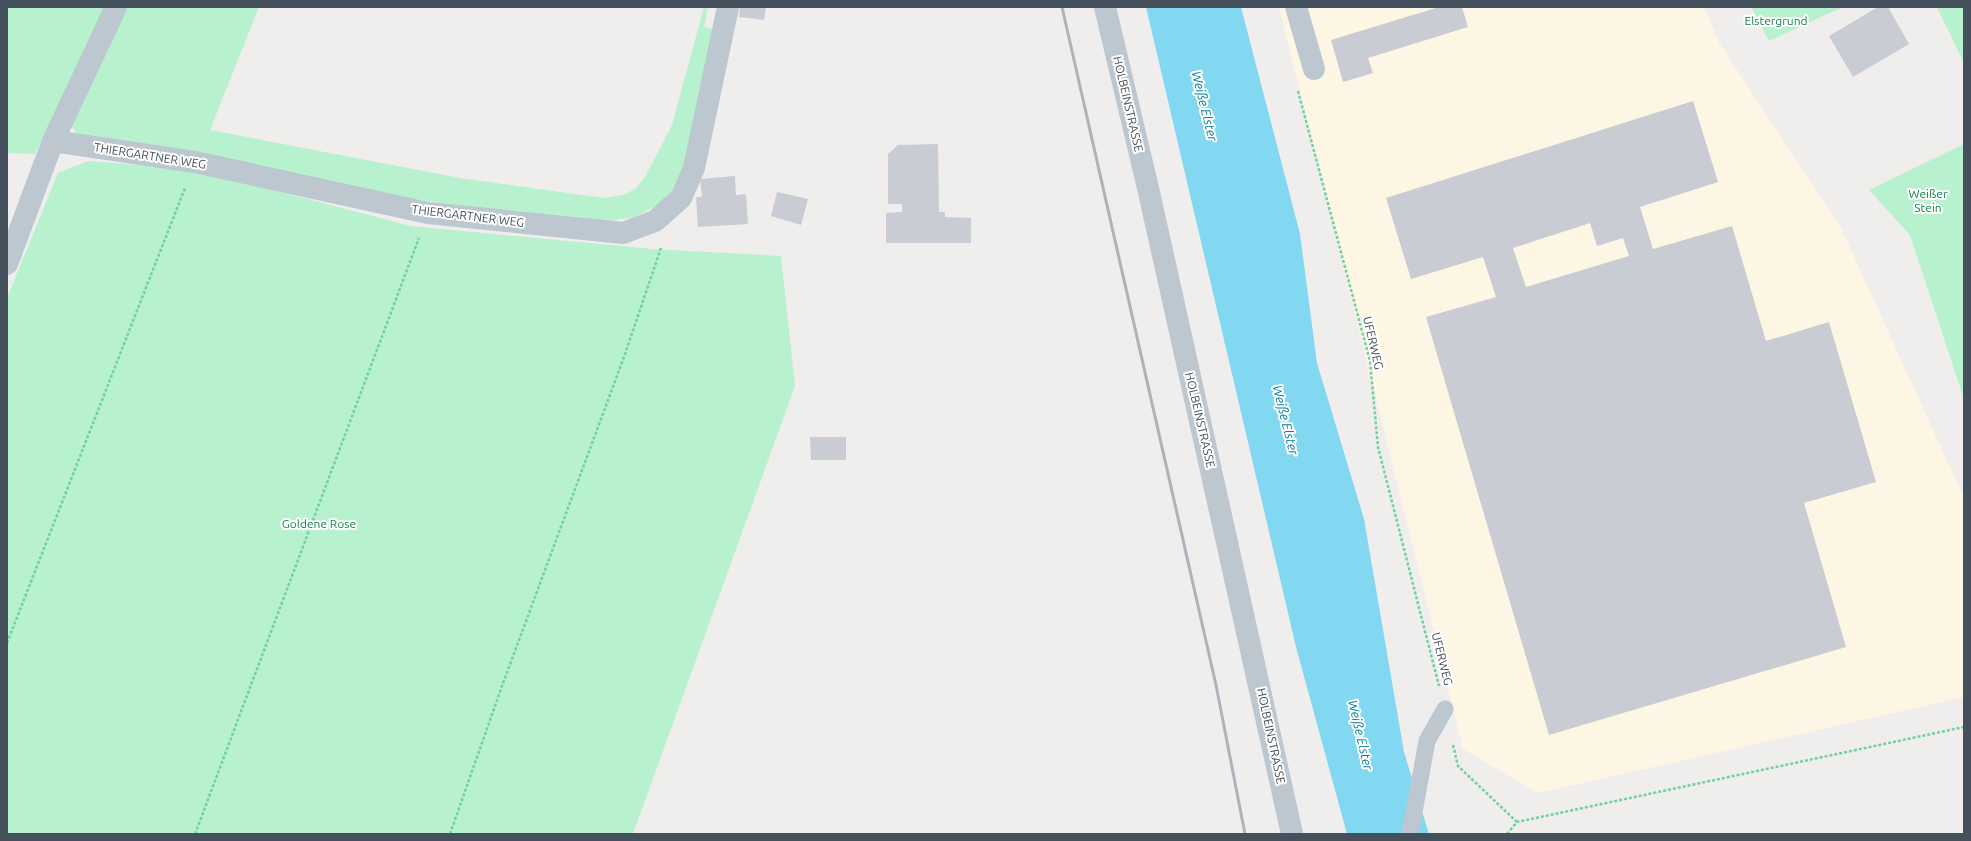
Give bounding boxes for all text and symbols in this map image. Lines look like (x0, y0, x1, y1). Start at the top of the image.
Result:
park label: Elstergrund (1744, 14, 1808, 27)
street label: HOLBEINSTRASSE (1111, 55, 1146, 153)
water label: Weiße Elster (1189, 70, 1221, 144)
street label: THIERGARTNER WEG (93, 140, 207, 171)
park label: Weißer Stein (1909, 187, 1948, 214)
street label: THIERGARTNER WEG (411, 202, 525, 229)
street label: UFERWEG (1361, 315, 1386, 371)
street label: HOLBEINSTRASSE (1183, 371, 1218, 469)
water label: Weiße Elster (1270, 384, 1302, 458)
park label: Goldene Rose (282, 517, 356, 530)
street label: UFERWEG (1430, 631, 1455, 687)
street label: HOLBEINSTRASSE (1255, 687, 1288, 785)
water label: Weiße Elster (1345, 699, 1376, 773)

